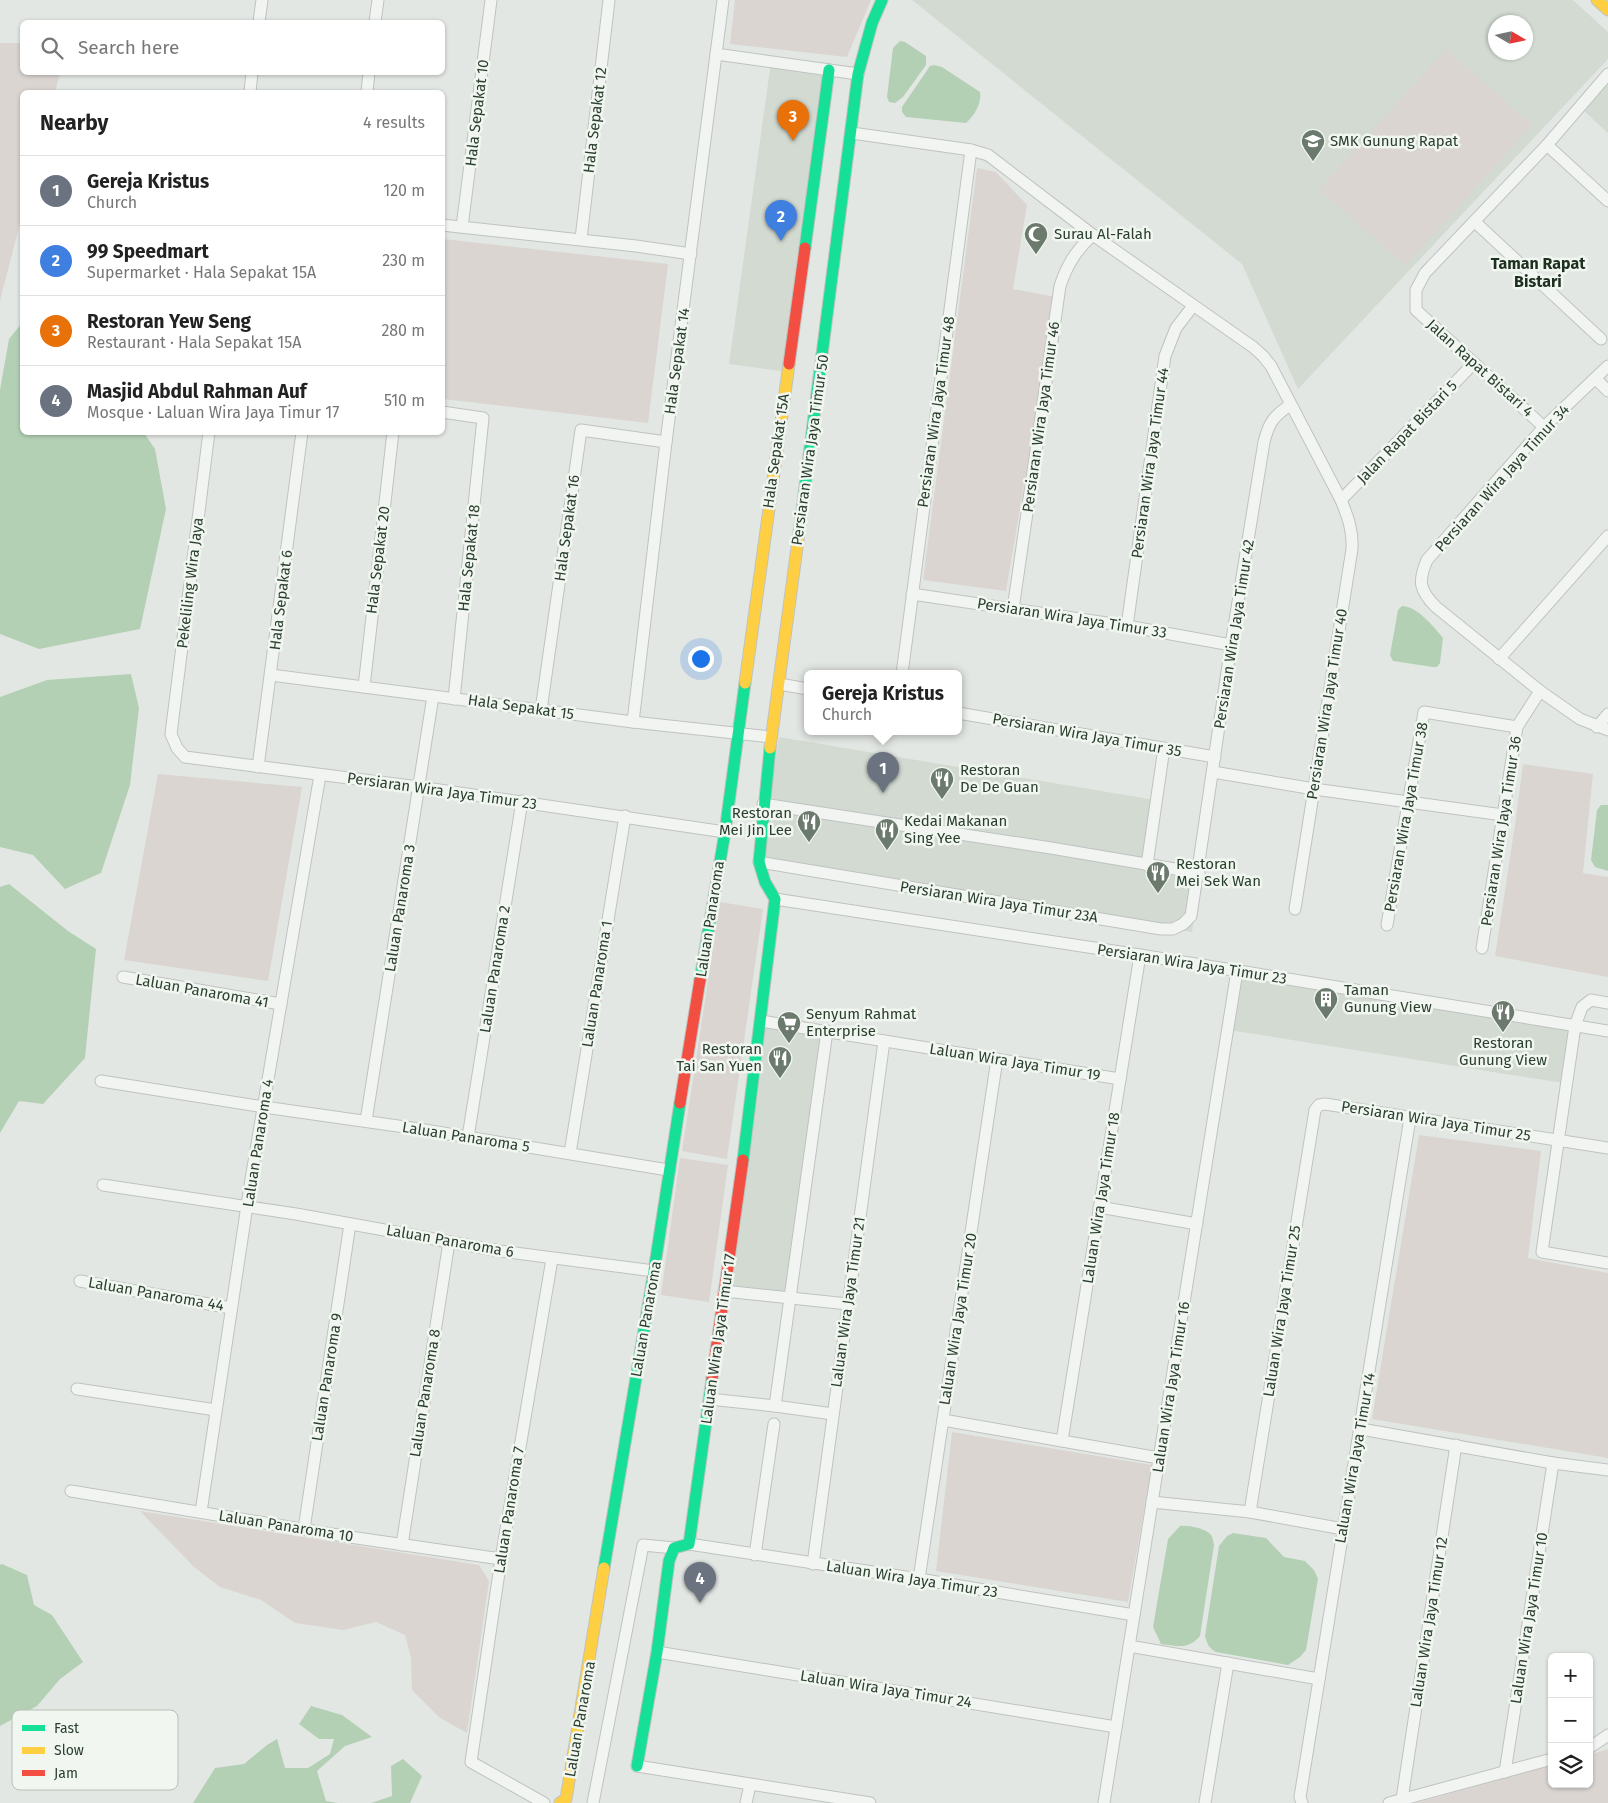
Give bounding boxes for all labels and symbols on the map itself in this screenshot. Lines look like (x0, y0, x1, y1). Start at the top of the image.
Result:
north arrow (1488, 15, 1533, 60)
street label: Hala Sepakat 10 (461, 58, 493, 168)
street label: Hala Sepakat 12 (580, 66, 610, 174)
pin: 3 (777, 100, 809, 141)
school or university icon: SMK Gunung Rapat (1300, 128, 1326, 162)
place label: SMK Gunung Rapat (1330, 132, 1459, 150)
pin: 2 (765, 200, 797, 241)
mosque icon: Surau Al-Falah (1023, 221, 1049, 255)
place label: Surau Al-Falah (1054, 225, 1152, 243)
district label: Taman Rapat Bistari (1491, 254, 1586, 291)
street label: Hala Sepakat 14 (661, 307, 693, 415)
street label: Persiaran Wira Jaya Timur 48 (914, 315, 958, 509)
street label: Jalan Rapat Bistari 4 (1423, 315, 1537, 421)
street label: Persiaran Wira Jaya Timur 46 (1019, 320, 1063, 514)
street label: Persiaran Wira Jaya Timur 50 (788, 353, 832, 547)
street label: Persiaran Wira Jaya Timur 44 (1128, 366, 1172, 560)
street label: Jalan Rapat Bistari 5 (1353, 377, 1461, 487)
street label: Hala Sepakat 15A (759, 392, 793, 509)
street label: Persiaran Wira Jaya Timur 34 (1431, 401, 1573, 555)
street label: Hala Sepakat 16 (551, 474, 583, 582)
street label: Hala Sepakat 18 (454, 504, 484, 612)
street label: Hala Sepakat 20 (362, 505, 394, 615)
street label: Pekeliling Wira Jaya (173, 516, 207, 650)
street label: Persiaran Wira Jaya Timur 42 (1210, 538, 1258, 730)
street label: Hala Sepakat 6 (266, 549, 296, 651)
street label: Persiaran Wira Jaya Timur 33 (976, 594, 1168, 642)
street label: Persiaran Wira Jaya Timur 40 (1303, 607, 1351, 801)
your location (688, 646, 714, 672)
street label: Hala Sepakat 15 (467, 691, 575, 723)
street label: Persiaran Wira Jaya Timur 35 (991, 709, 1183, 761)
street label: Persiaran Wira Jaya Timur 38 (1380, 721, 1432, 913)
street label: Persiaran Wira Jaya Timur 36 (1477, 735, 1525, 927)
pin: 1 (867, 752, 899, 793)
place label: Restoran De De Guan (960, 761, 1039, 796)
restaurant icon: Restoran De De Guan (929, 766, 955, 800)
street label: Persiaran Wira Jaya Timur 23 (346, 769, 538, 813)
place label: Restoran Mei Jin Lee (719, 804, 792, 839)
restaurant icon: Restoran Mei Jin Lee (796, 809, 822, 843)
place label: Kedai Makanan Sing Yee (904, 812, 1007, 847)
restaurant icon: Kedai Makanan Sing Yee (874, 817, 900, 851)
street label: Laluan Panaroma 3 (381, 843, 419, 973)
place label: Restoran Mei Sek Wan (1176, 855, 1261, 890)
street label: Laluan Panaroma (692, 860, 728, 978)
restaurant icon: Restoran Mei Sek Wan (1145, 860, 1171, 894)
street label: Persiaran Wira Jaya Timur 23A (899, 877, 1100, 927)
street label: Laluan Panaroma 2 (476, 904, 514, 1034)
street label: Laluan Panaroma 1 (578, 919, 616, 1049)
street label: Persiaran Wira Jaya Timur 23 (1096, 940, 1288, 988)
street label: Laluan Panaroma 41 (134, 970, 270, 1012)
place label: Taman Gunung View (1344, 981, 1432, 1016)
building icon: Taman Gunung View (1313, 986, 1339, 1020)
restaurant icon: Restoran Gunung View (1490, 999, 1516, 1033)
place label: Senyum Rahmat Enterprise (806, 1005, 917, 1040)
supermarket icon: Senyum Rahmat Enterprise (776, 1010, 802, 1044)
place label: Restoran Gunung View (1459, 1034, 1547, 1069)
place label: Restoran Tai San Yuen (676, 1040, 762, 1075)
street label: Laluan Wira Jaya Timur 19 (928, 1040, 1102, 1084)
restaurant icon: Restoran Tai San Yuen (767, 1045, 793, 1079)
street label: Laluan Panaroma 4 (239, 1078, 277, 1208)
street label: Persiaran Wira Jaya Timur 25 (1340, 1097, 1532, 1145)
street label: Laluan Wira Jaya Timur 18 (1079, 1111, 1123, 1285)
street label: Laluan Panaroma 5 (401, 1118, 531, 1156)
street label: Laluan Wira Jaya Timur 21 (827, 1216, 869, 1388)
street label: Laluan Panaroma 6 (385, 1221, 515, 1261)
street label: Laluan Wira Jaya Timur 25 (1260, 1224, 1304, 1398)
street label: Laluan Wira Jaya Timur 20 (935, 1232, 981, 1406)
street label: Laluan Wira Jaya Timur 17 (697, 1252, 739, 1425)
street label: Laluan Panaroma (627, 1260, 665, 1378)
street label: Laluan Panaroma 44 (87, 1273, 225, 1315)
street label: Laluan Wira Jaya Timur 16 (1149, 1300, 1193, 1474)
street label: Laluan Panaroma 9 (308, 1312, 346, 1442)
street label: Laluan Panaroma 8 (406, 1328, 444, 1458)
street label: Laluan Wira Jaya Timur 14 (1331, 1371, 1379, 1545)
street label: Laluan Panaroma 7 (490, 1445, 528, 1575)
street label: Laluan Panaroma 10 (217, 1506, 355, 1546)
street label: Laluan Wira Jaya Timur 10 (1507, 1531, 1551, 1705)
street label: Laluan Wira Jaya Timur 12 (1407, 1535, 1451, 1709)
street label: Laluan Wira Jaya Timur 23 (825, 1557, 999, 1601)
pin: 4 (684, 1562, 716, 1603)
street label: Laluan Panaroma (561, 1660, 599, 1778)
street label: Laluan Wira Jaya Timur 24 (799, 1667, 973, 1711)
legend (12, 1710, 178, 1790)
text: Fast (54, 1720, 80, 1737)
text: Slow (54, 1742, 84, 1759)
text: Jam (54, 1765, 78, 1782)

